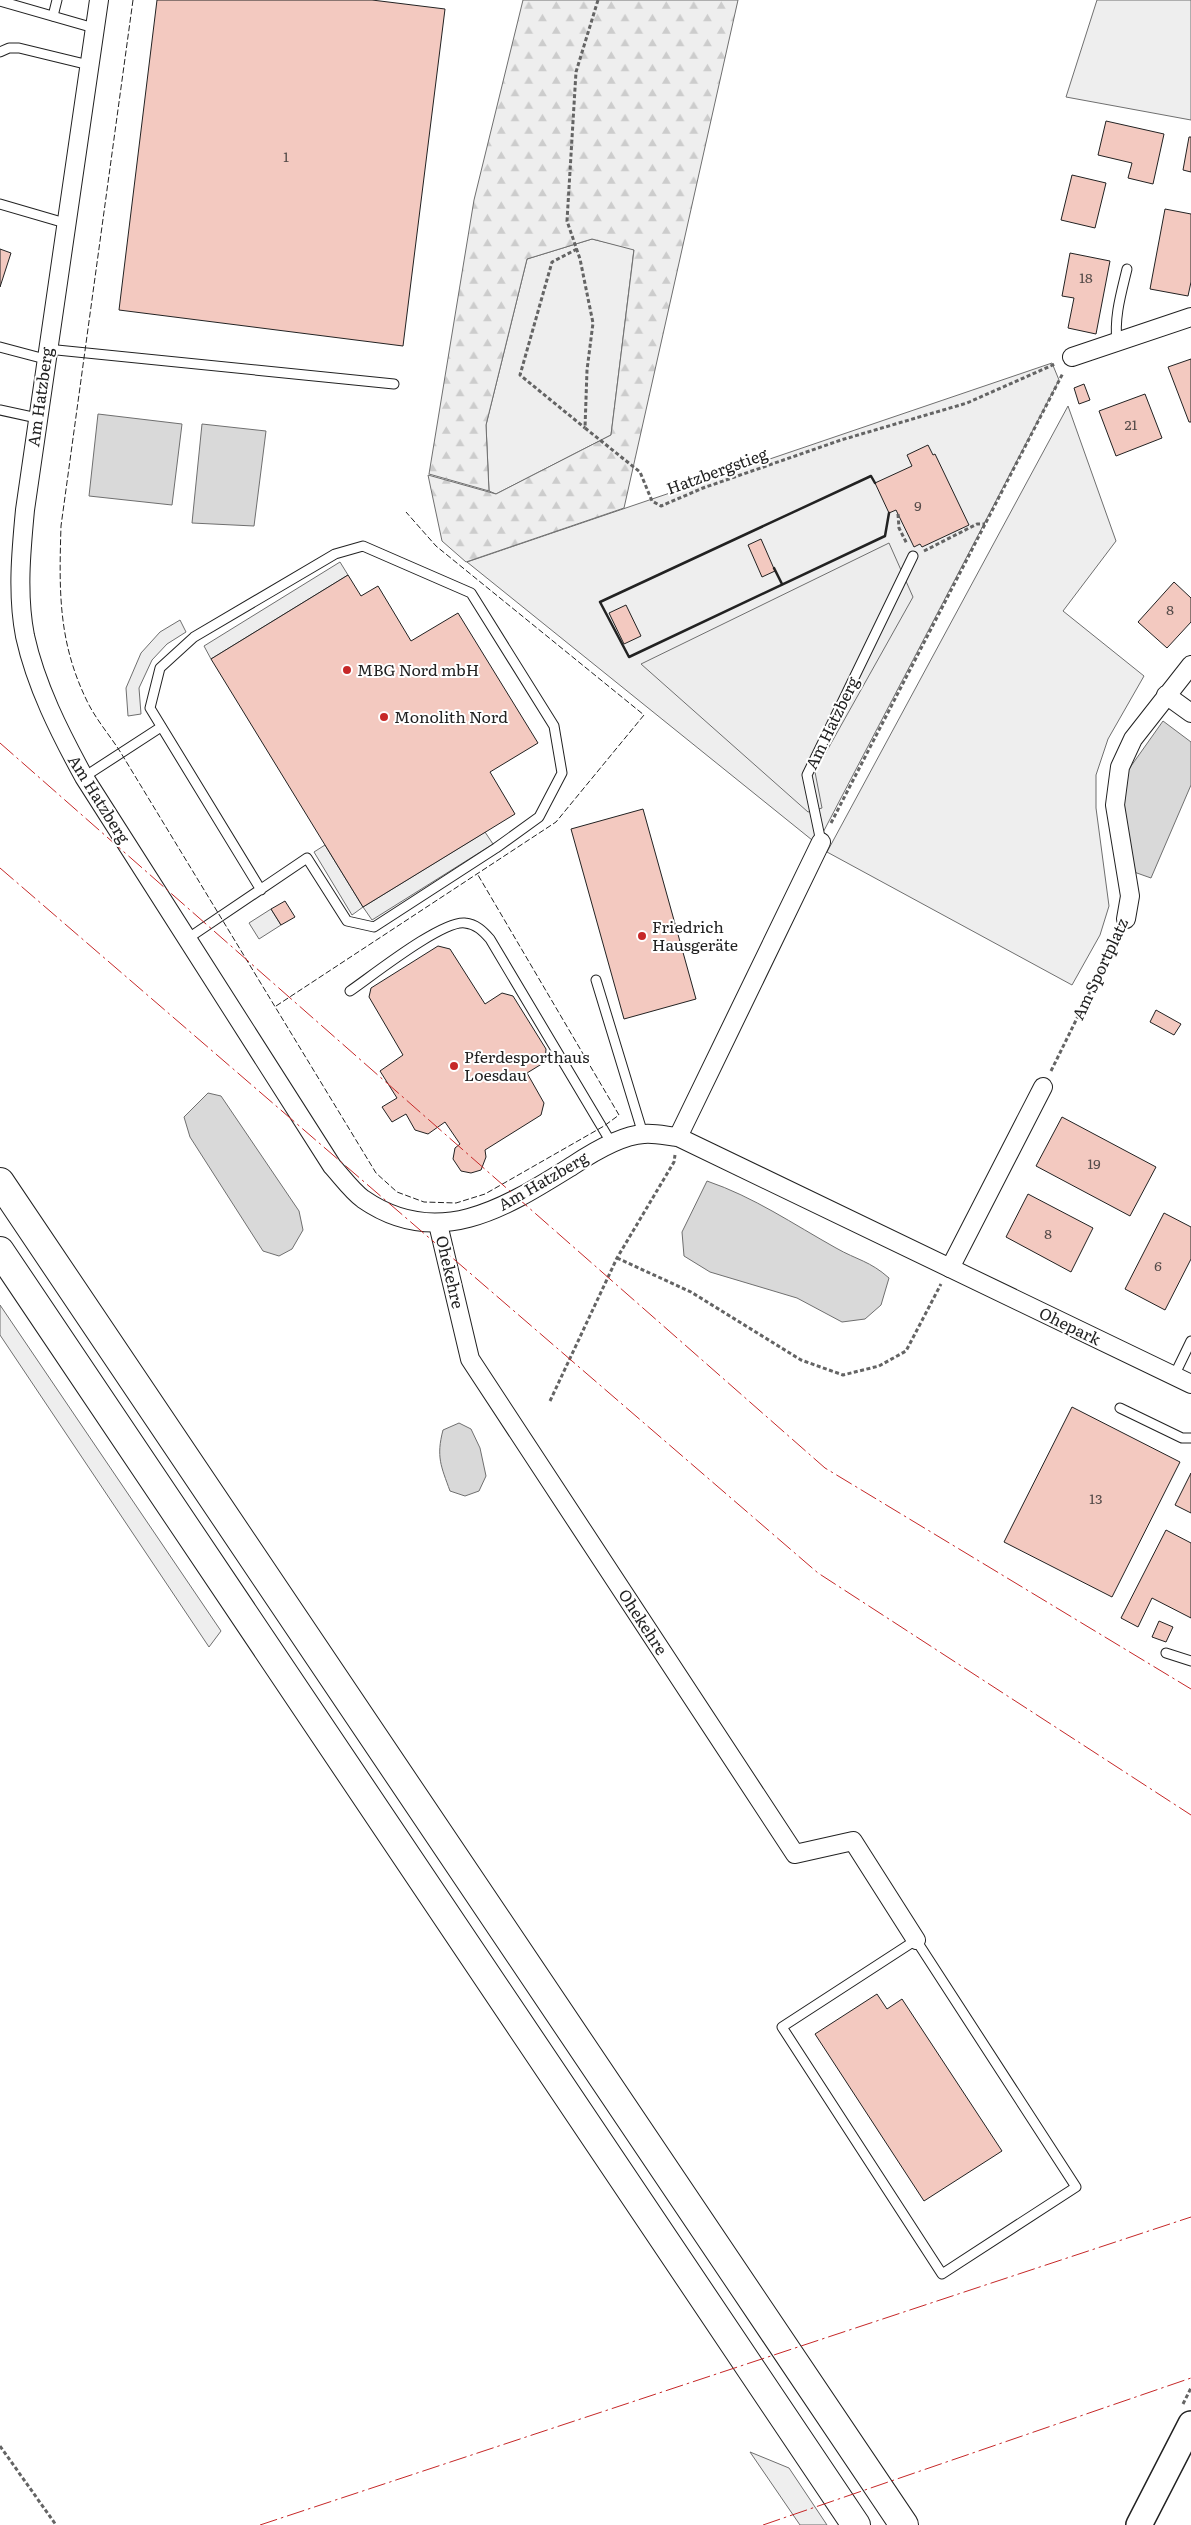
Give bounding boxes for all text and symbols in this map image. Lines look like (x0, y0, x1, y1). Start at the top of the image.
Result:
house number: 1 (283, 146, 289, 166)
house number: 18 (1079, 267, 1093, 287)
street label: Am Hatzberg (20, 345, 58, 448)
house number: 21 (1125, 414, 1138, 434)
street label: Hatzbergstieg (663, 441, 771, 499)
house number: 9 (914, 495, 922, 515)
house number: 8 (1166, 599, 1174, 619)
place label: MBG Nord mbH (357, 657, 479, 681)
marker: MBG Nord mbH (341, 664, 353, 676)
street label: Am Hatzberg (798, 672, 864, 773)
place label: Monolith Nord (394, 704, 508, 728)
marker: Monolith Nord (378, 711, 390, 723)
street label: Am Hatzberg (63, 750, 137, 847)
place label: Friedrich Hausgeräte (652, 914, 738, 956)
street label: Am Sportplatz (1065, 914, 1133, 1023)
marker: Friedrich Hausgeräte (636, 930, 648, 942)
place label: Pferdesporthaus Loesdau (464, 1044, 589, 1086)
marker: Pferdesporthaus Loesdau (448, 1060, 460, 1072)
street label: Am Hatzberg (493, 1145, 592, 1216)
house number: 19 (1087, 1153, 1101, 1173)
house number: 8 (1044, 1223, 1052, 1243)
street label: Ohekehre (431, 1233, 471, 1311)
house number: 6 (1154, 1255, 1162, 1275)
street label: Ohepark (1036, 1300, 1106, 1350)
house number: 13 (1089, 1488, 1103, 1508)
street label: Ohekehre (614, 1584, 674, 1659)

